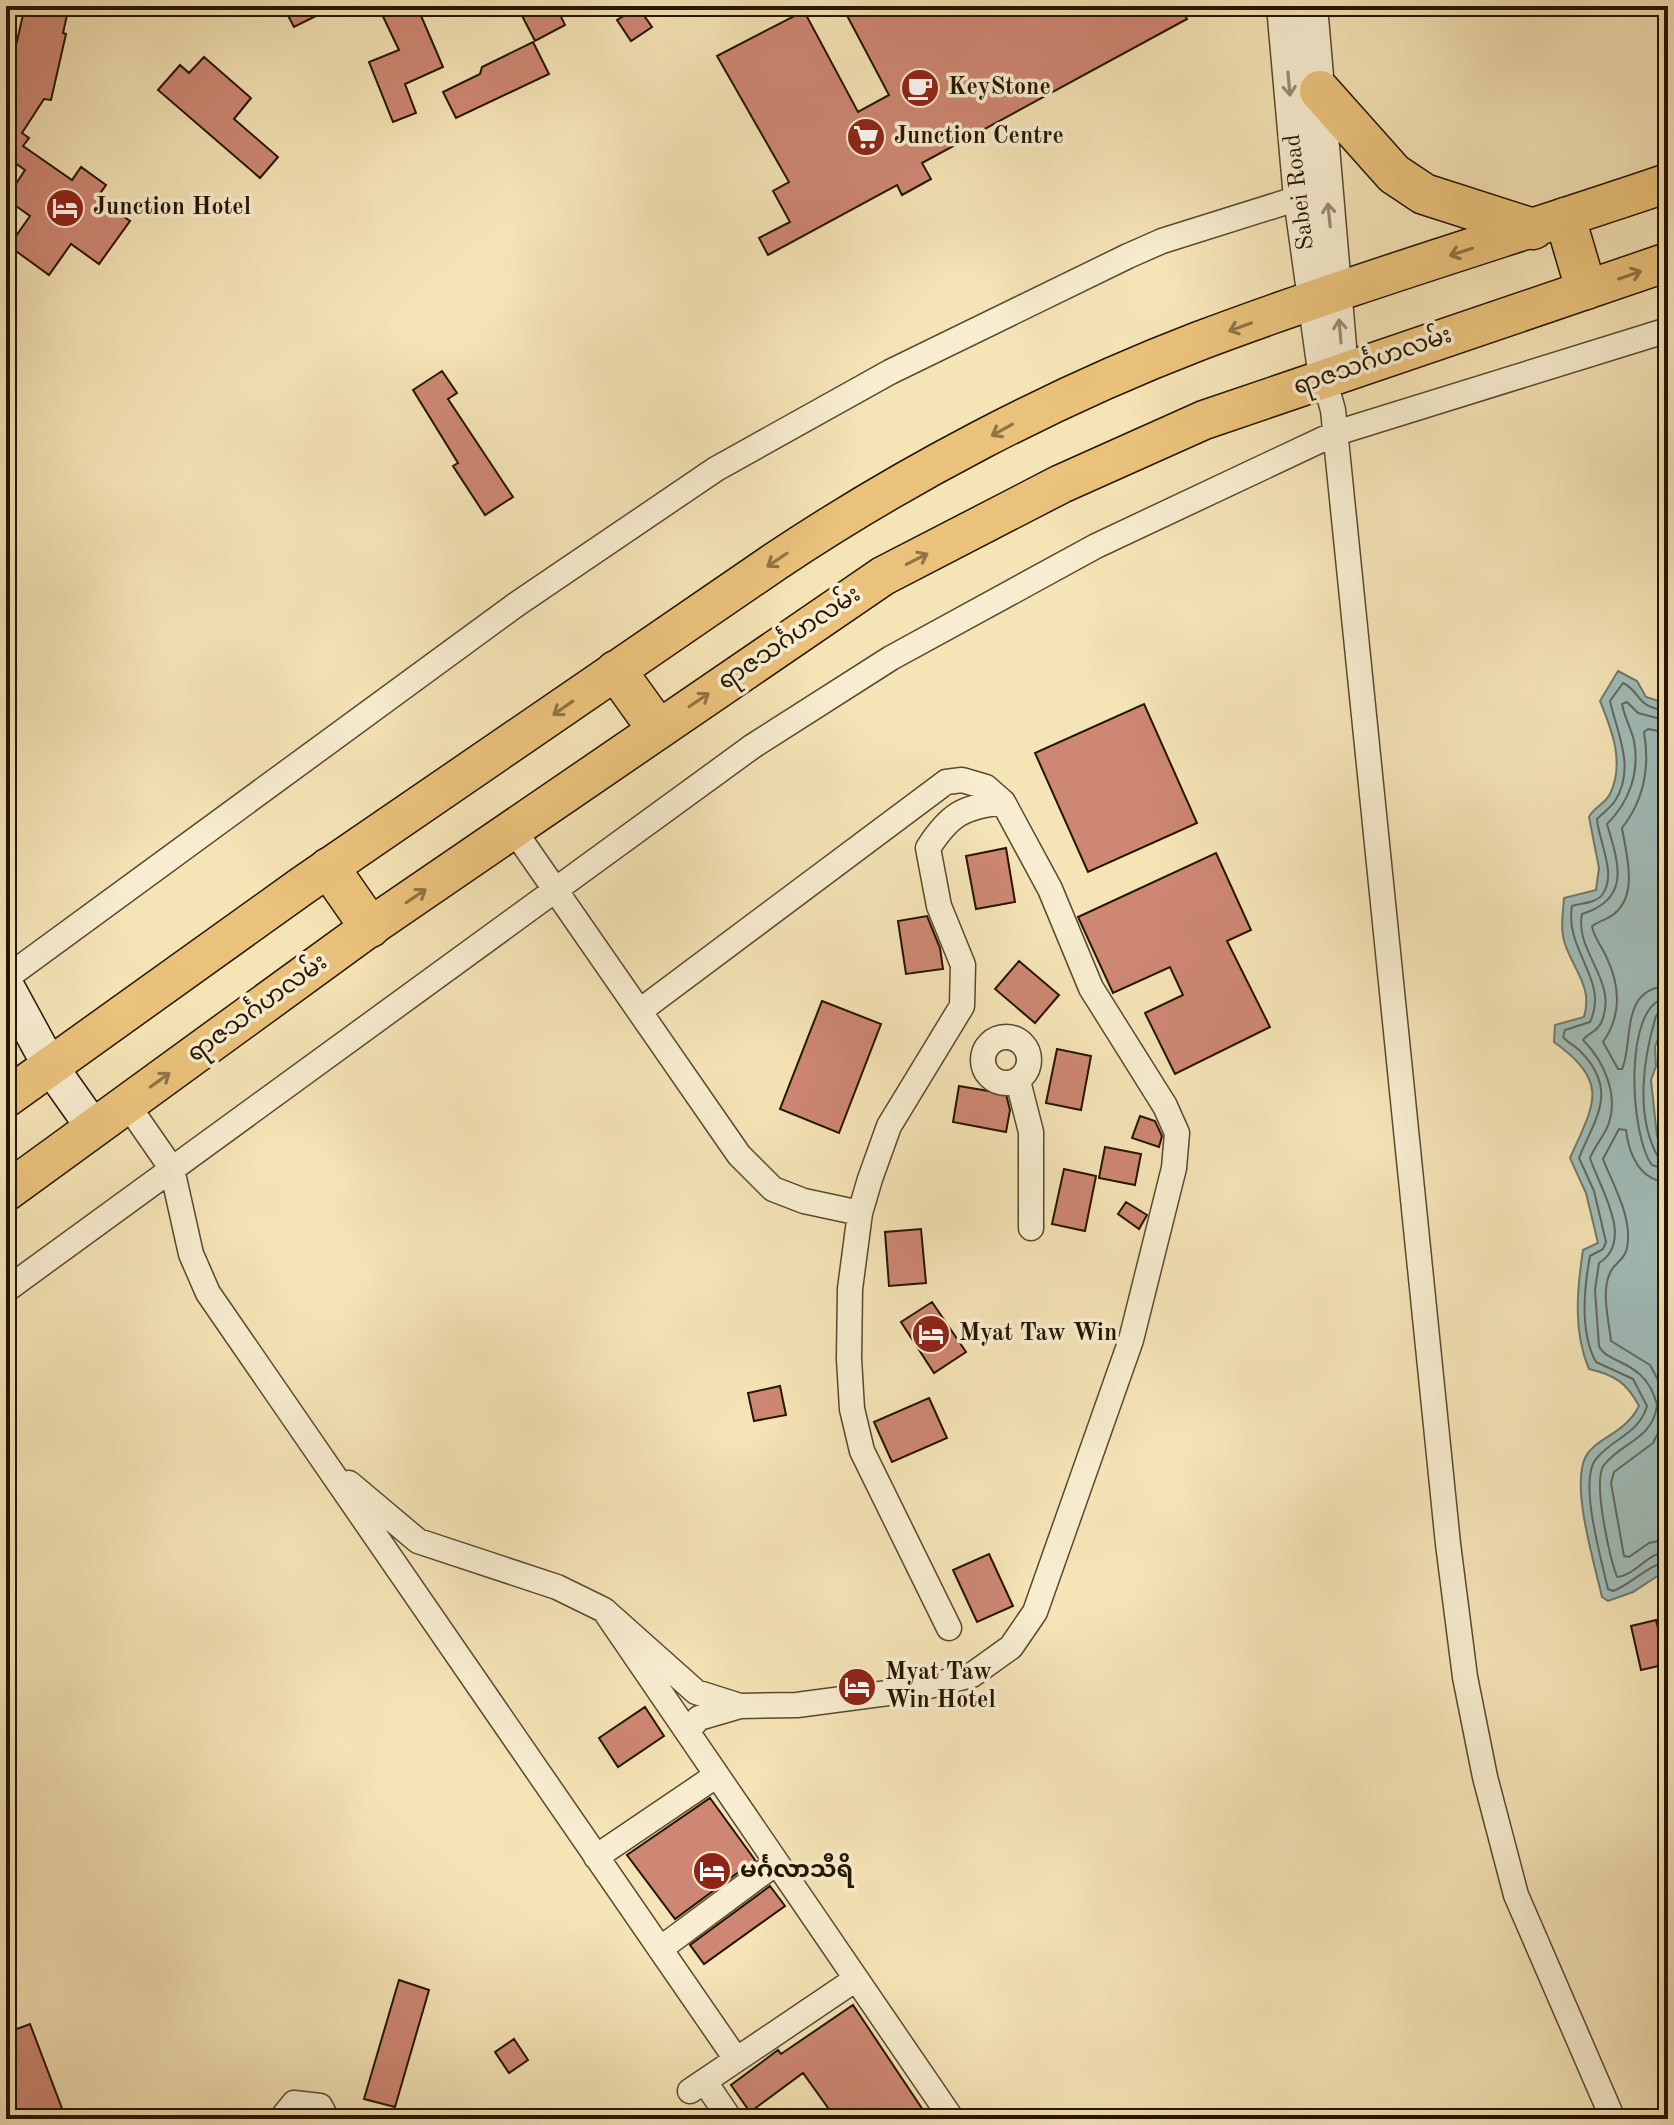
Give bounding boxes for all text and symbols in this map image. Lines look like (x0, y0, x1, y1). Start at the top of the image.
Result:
cafe icon: KeyStone (899, 67, 941, 109)
one-way arrow (1281, 70, 1296, 97)
place label: KeyStone (948, 76, 1051, 100)
supermarket icon: Junction Centre (845, 116, 887, 158)
place label: Junction Centre (894, 125, 1064, 149)
street label: Sabei Road (1281, 133, 1319, 251)
hotel icon: Junction Hotel (44, 187, 86, 229)
place label: Junction Hotel (93, 196, 251, 220)
one-way arrow (1321, 202, 1336, 229)
one-way arrow (1449, 246, 1474, 260)
one-way arrow (1617, 266, 1642, 281)
street label: ရာဇသင်္ဂဟလမ်း (1289, 318, 1457, 405)
one-way arrow (1332, 318, 1347, 345)
one-way arrow (1228, 320, 1253, 335)
one-way arrow (991, 423, 1014, 439)
one-way arrow (905, 550, 929, 566)
one-way arrow (766, 552, 788, 568)
street label: ရာဇသင်္ဂဟလမ်း (711, 578, 868, 699)
one-way arrow (687, 692, 710, 708)
one-way arrow (552, 699, 574, 716)
one-way arrow (404, 887, 427, 903)
street label: ရာဇသင်္ဂဟလမ်း (180, 946, 335, 1071)
one-way arrow (148, 1072, 170, 1088)
hotel icon: Myat Taw Win (910, 1313, 952, 1355)
place label: Myat Taw Win (959, 1322, 1117, 1346)
place label: Myat Taw Win Hotel (885, 1661, 996, 1713)
hotel icon: Myat Taw Win Hotel (836, 1666, 878, 1708)
hotel icon: မင်္ဂလာသီရိ (691, 1850, 733, 1892)
place label: မင်္ဂလာသီရိ (740, 1853, 854, 1888)

